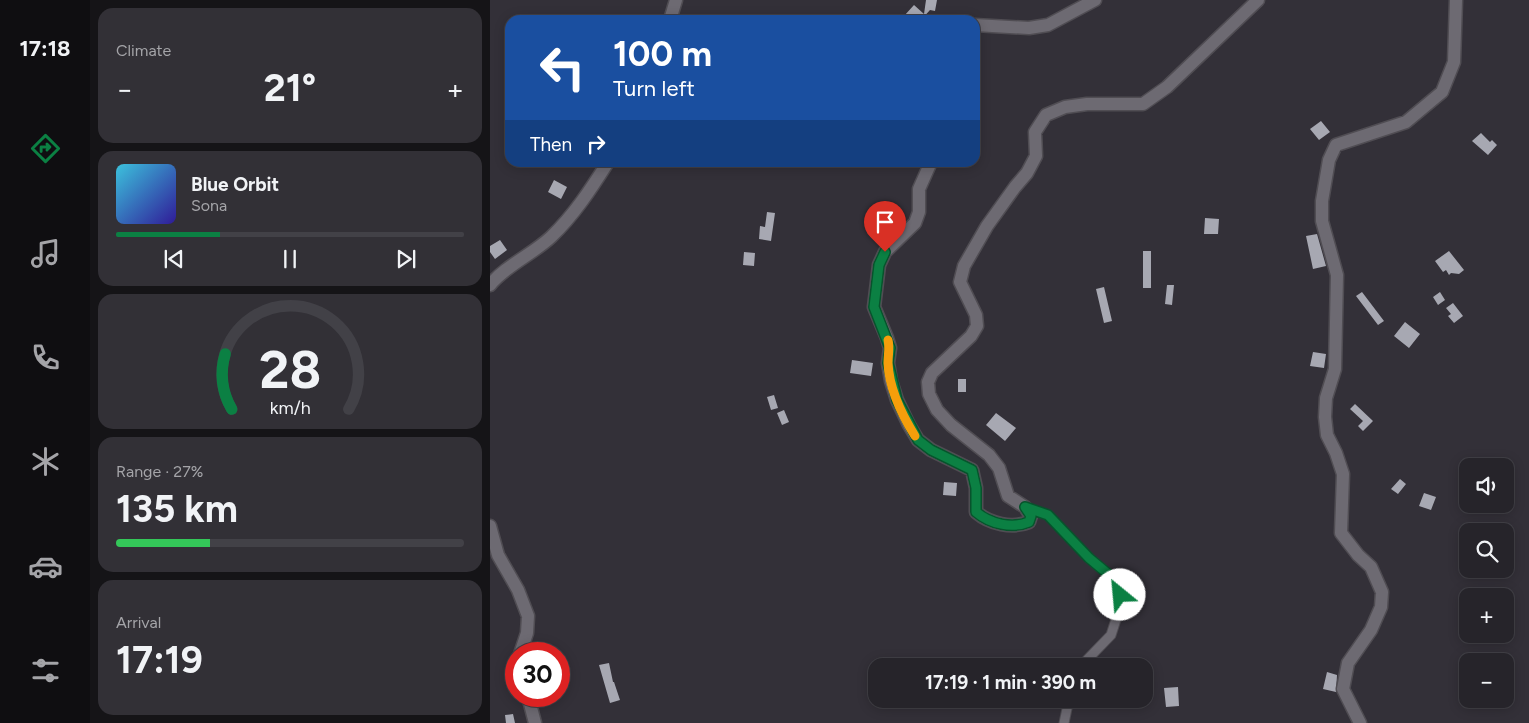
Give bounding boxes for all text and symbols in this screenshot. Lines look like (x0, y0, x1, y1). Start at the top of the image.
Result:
text: 100 m (613, 33, 712, 75)
text: 17:18 (20, 35, 70, 62)
icon: left (530, 35, 595, 100)
text: Climate (116, 41, 171, 60)
text: 21° (264, 65, 316, 111)
text: − (116, 72, 133, 106)
text: + (447, 72, 464, 106)
text: Turn left (613, 75, 695, 102)
icon: right (582, 130, 610, 158)
icon: directions (28, 131, 63, 166)
text: Then (530, 133, 572, 156)
text: Blue Orbit (191, 173, 279, 196)
text: Sona (191, 196, 227, 215)
pin (864, 201, 906, 252)
icon: arrive (871, 208, 899, 236)
icon: music (28, 236, 63, 271)
icon: previous (160, 245, 188, 273)
icon: pause (276, 245, 304, 273)
icon: next (392, 245, 420, 273)
text: 28 (259, 339, 321, 401)
icon: phone (28, 340, 63, 375)
text: km/h (270, 397, 310, 418)
icon: climate (28, 444, 63, 479)
map controls (1459, 458, 1514, 708)
button: sound (1459, 458, 1514, 513)
text: Range · 27% (116, 462, 203, 481)
text: 135 km (116, 486, 238, 532)
button: search (1459, 523, 1514, 578)
icon: car (28, 549, 63, 584)
position arrow (1093, 568, 1145, 620)
button: + (1459, 588, 1514, 643)
text: Arrival (116, 613, 161, 632)
text: 17:19 (116, 637, 203, 683)
speed limit sign: 30 (505, 642, 570, 707)
icon: filters (28, 653, 63, 688)
button: − (1459, 653, 1514, 708)
text: 17:19 · 1 min · 390 m (925, 671, 1096, 694)

